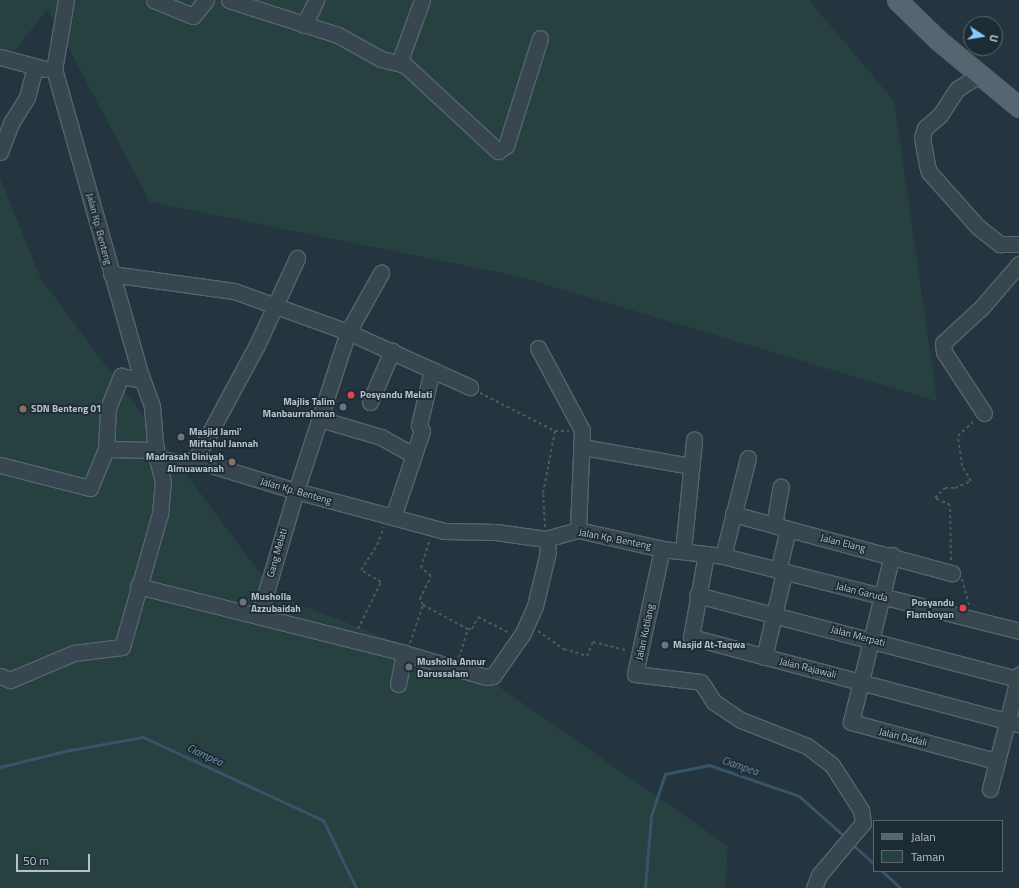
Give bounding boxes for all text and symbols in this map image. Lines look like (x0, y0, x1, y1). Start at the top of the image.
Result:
north arrow (963, 16, 1003, 56)
text: U (985, 33, 1002, 43)
street label: Jalan Kp. Benteng (84, 192, 114, 266)
marker: Posyandu Melati (345, 389, 357, 401)
place label: Posyandu Melati (360, 389, 432, 401)
place label: Majlis Talim Manbaurrahman (263, 395, 335, 418)
marker: Majlis Talim Manbaurrahman (338, 402, 348, 412)
place label: SDN Benteng 01 (31, 403, 102, 415)
marker: SDN Benteng 01 (18, 404, 28, 414)
place label: Masjid Jami' Miftahul Jannah (189, 425, 258, 448)
marker: Masjid Jami' Miftahul Jannah (176, 432, 186, 442)
place label: Madrasah Diniyah Almuawanah (146, 450, 224, 474)
marker: Madrasah Diniyah Almuawanah (227, 457, 237, 467)
street label: Jalan Kp. Benteng (259, 475, 333, 507)
street label: Jalan Kp. Benteng (578, 526, 652, 552)
street label: Gang Melati (264, 527, 290, 579)
street label: Jalan Elang (819, 532, 867, 554)
street label: Jalan Garuda (835, 580, 889, 604)
place label: Musholla Azzubaidah (251, 590, 301, 614)
place label: Posyandu Flamboyan (906, 596, 954, 620)
marker: Musholla Azzubaidah (238, 597, 248, 607)
marker: Posyandu Flamboyan (957, 602, 969, 614)
street label: Jalan Kutilang (633, 603, 657, 661)
street label: Jalan Merpati (830, 623, 886, 649)
place label: Masjid At-Taqwa (673, 639, 745, 651)
marker: Masjid At-Taqwa (660, 640, 670, 650)
place label: Musholla Annur Darussalam (417, 655, 486, 678)
street label: Jalan Rajawali (778, 655, 838, 681)
marker: Musholla Annur Darussalam (404, 662, 414, 672)
street label: Jalan Dadali (878, 725, 928, 749)
water label: Ciampea (185, 741, 225, 769)
water label: Ciampea (720, 754, 760, 778)
legend (873, 820, 1003, 872)
text: Jalan (911, 827, 936, 846)
scale bar (18, 846, 92, 872)
text: Taman (911, 847, 945, 866)
text: 50 m (23, 851, 49, 870)

